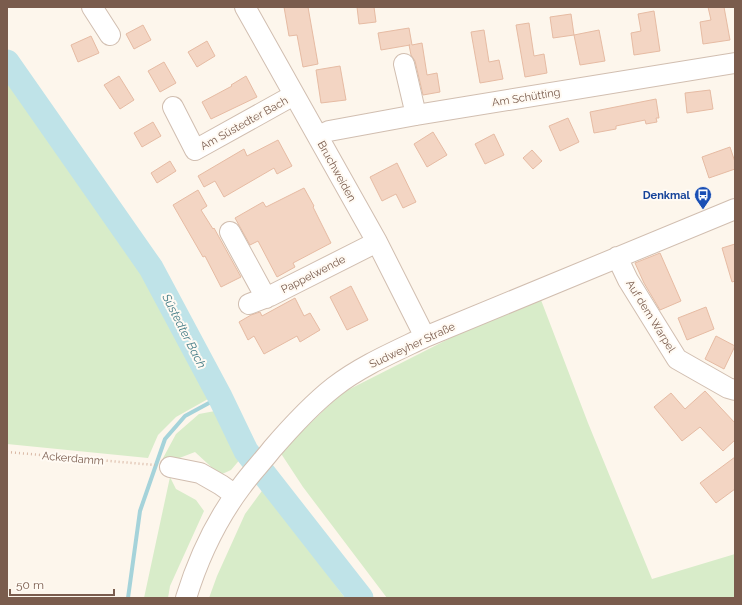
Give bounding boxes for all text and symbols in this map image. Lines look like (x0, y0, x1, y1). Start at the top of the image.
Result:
street label: Am Schütting (491, 86, 561, 109)
street label: Am Süstedter Bach (198, 94, 290, 153)
street label: Bruchweiden (315, 139, 359, 204)
bus stop icon: Denkmal (693, 185, 713, 210)
place label: Denkmal (643, 189, 691, 202)
street label: Pappelwende (279, 252, 348, 296)
street label: Auf dem Warpel (623, 278, 678, 355)
water label: Süstedter Bach (159, 291, 209, 371)
street label: Sudweyher Straße (367, 320, 458, 371)
street label: Ackerdamm (41, 449, 104, 468)
scale bar (10, 571, 114, 597)
text: 50 m (16, 578, 44, 592)

